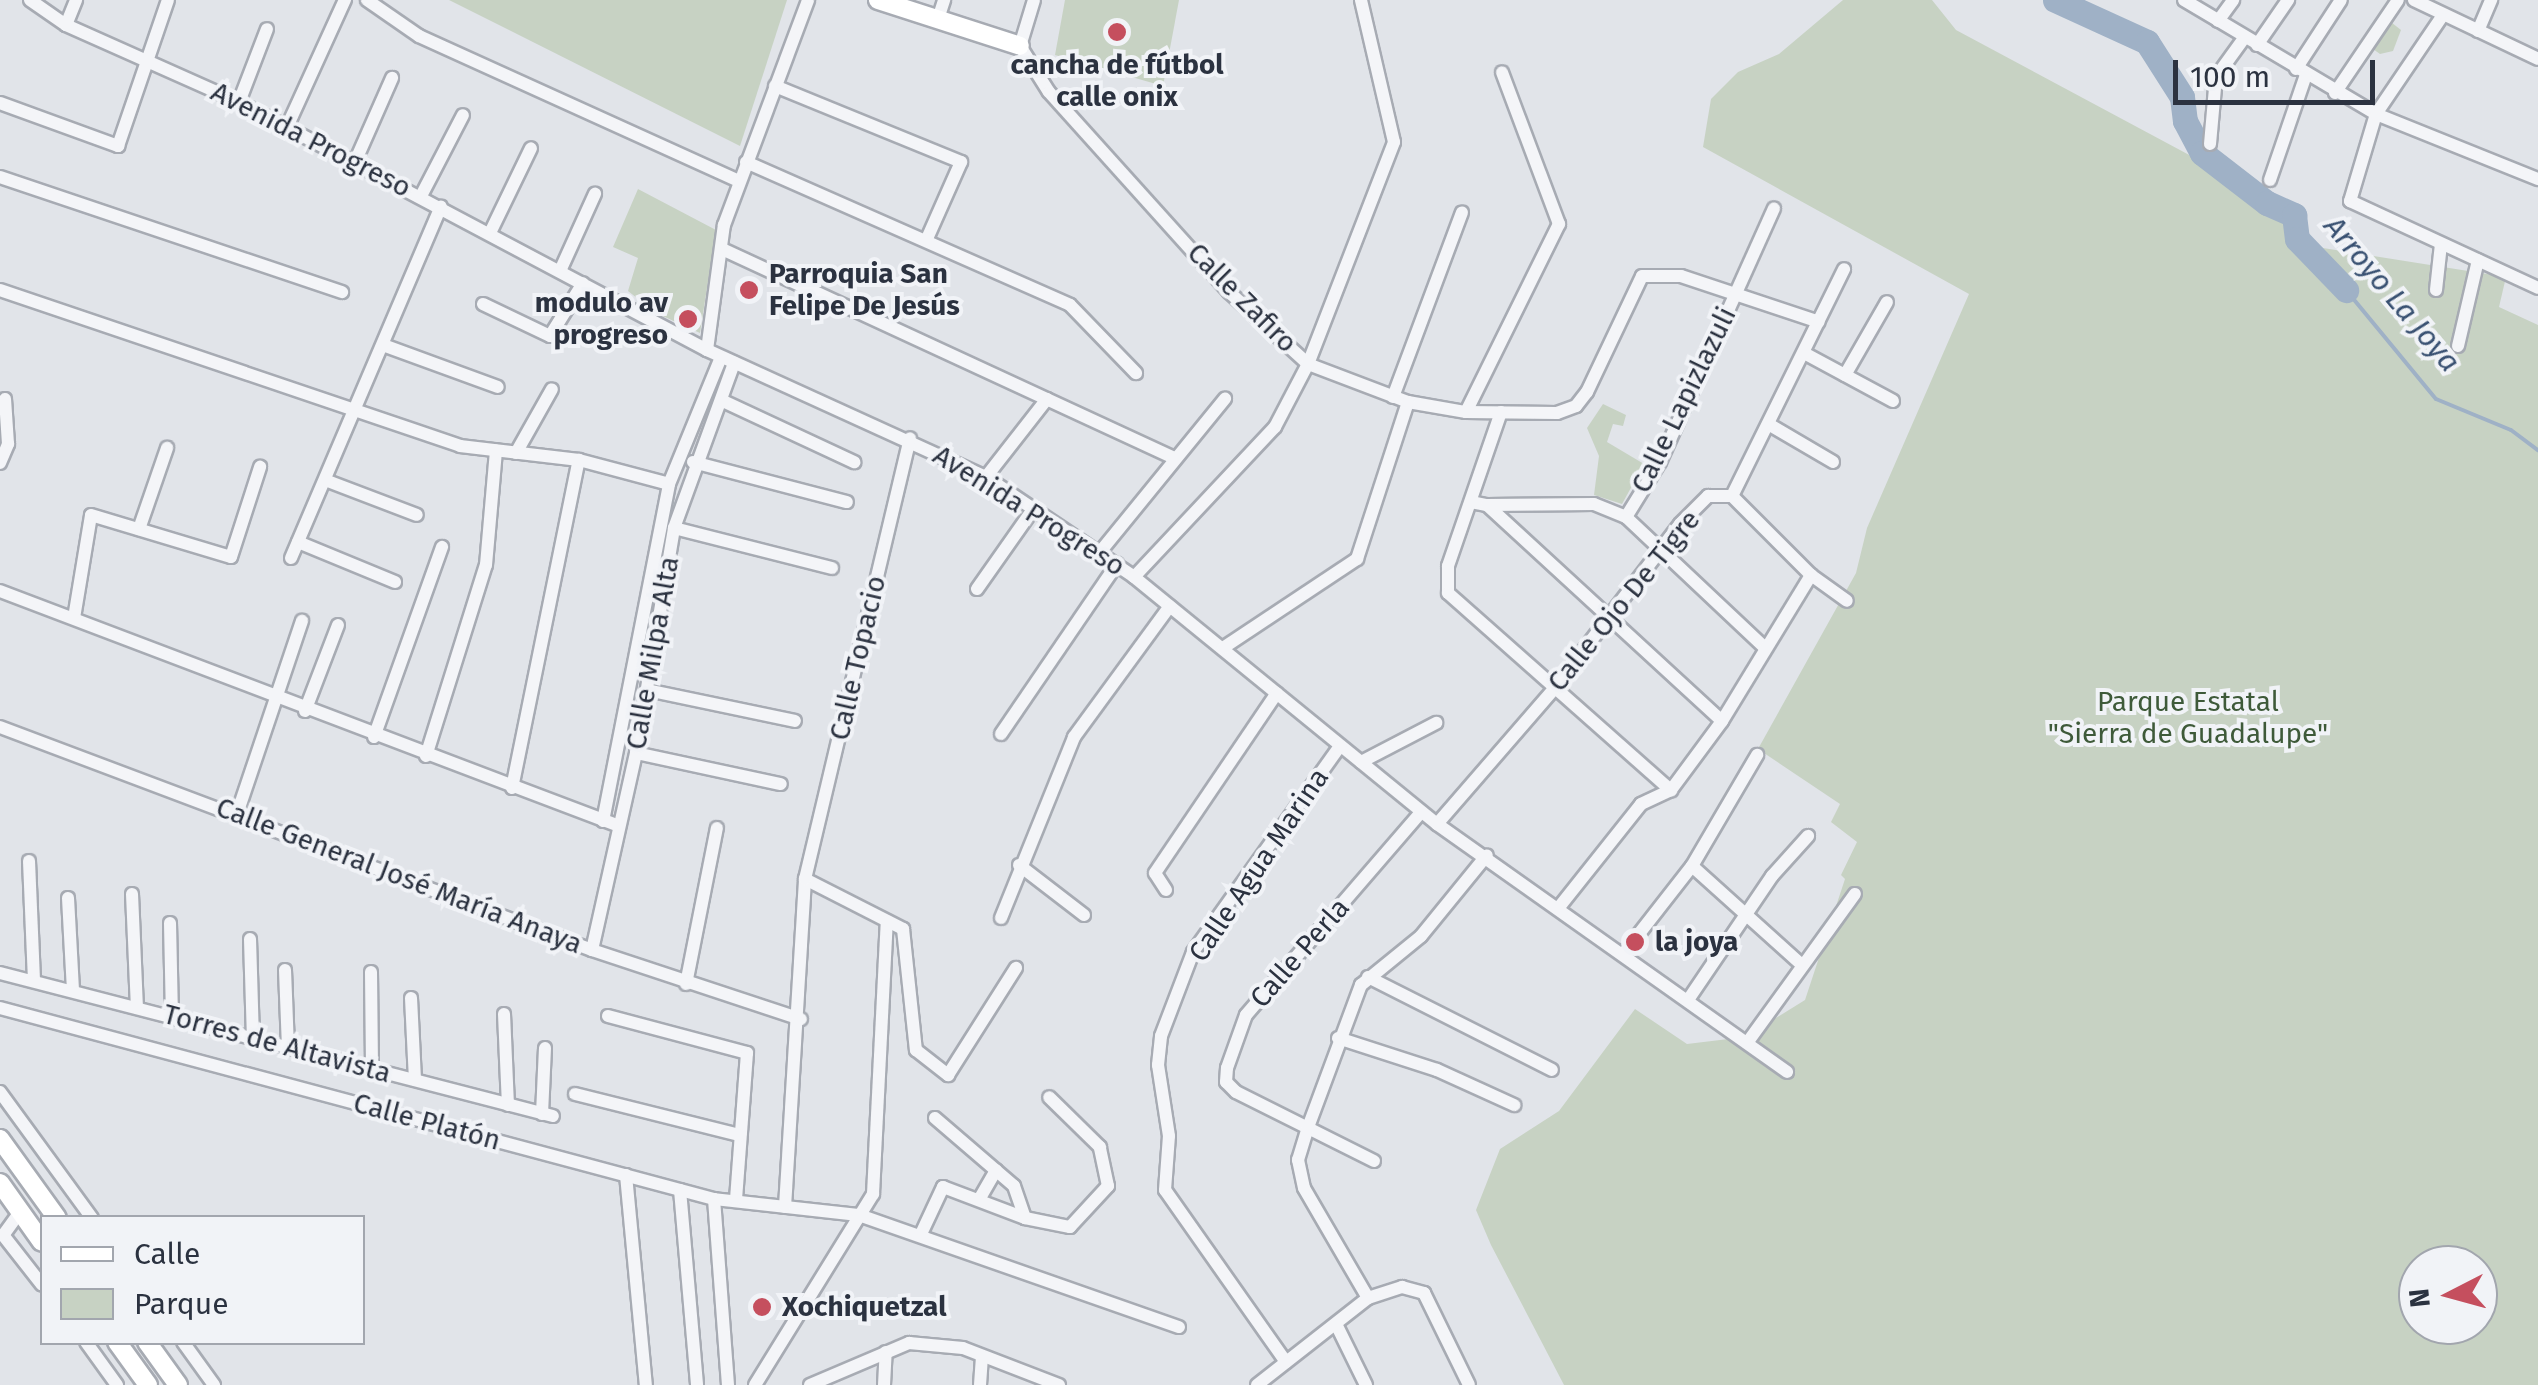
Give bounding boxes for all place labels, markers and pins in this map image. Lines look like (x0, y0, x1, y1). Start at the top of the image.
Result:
marker: cancha de fútbol calle onix (1106, 21, 1128, 43)
place label: cancha de fútbol calle onix (1010, 48, 1224, 114)
place label: Parroquia San Felipe De Jesús (769, 257, 960, 323)
marker: Parroquia San Felipe De Jesús (738, 279, 760, 301)
place label: modulo av progreso (535, 286, 668, 352)
marker: modulo av progreso (677, 308, 699, 330)
place label: la joya (1655, 925, 1738, 959)
marker: la joya (1624, 931, 1646, 953)
place label: Xochiquetzal (782, 1290, 946, 1324)
marker: Xochiquetzal (751, 1296, 773, 1318)

